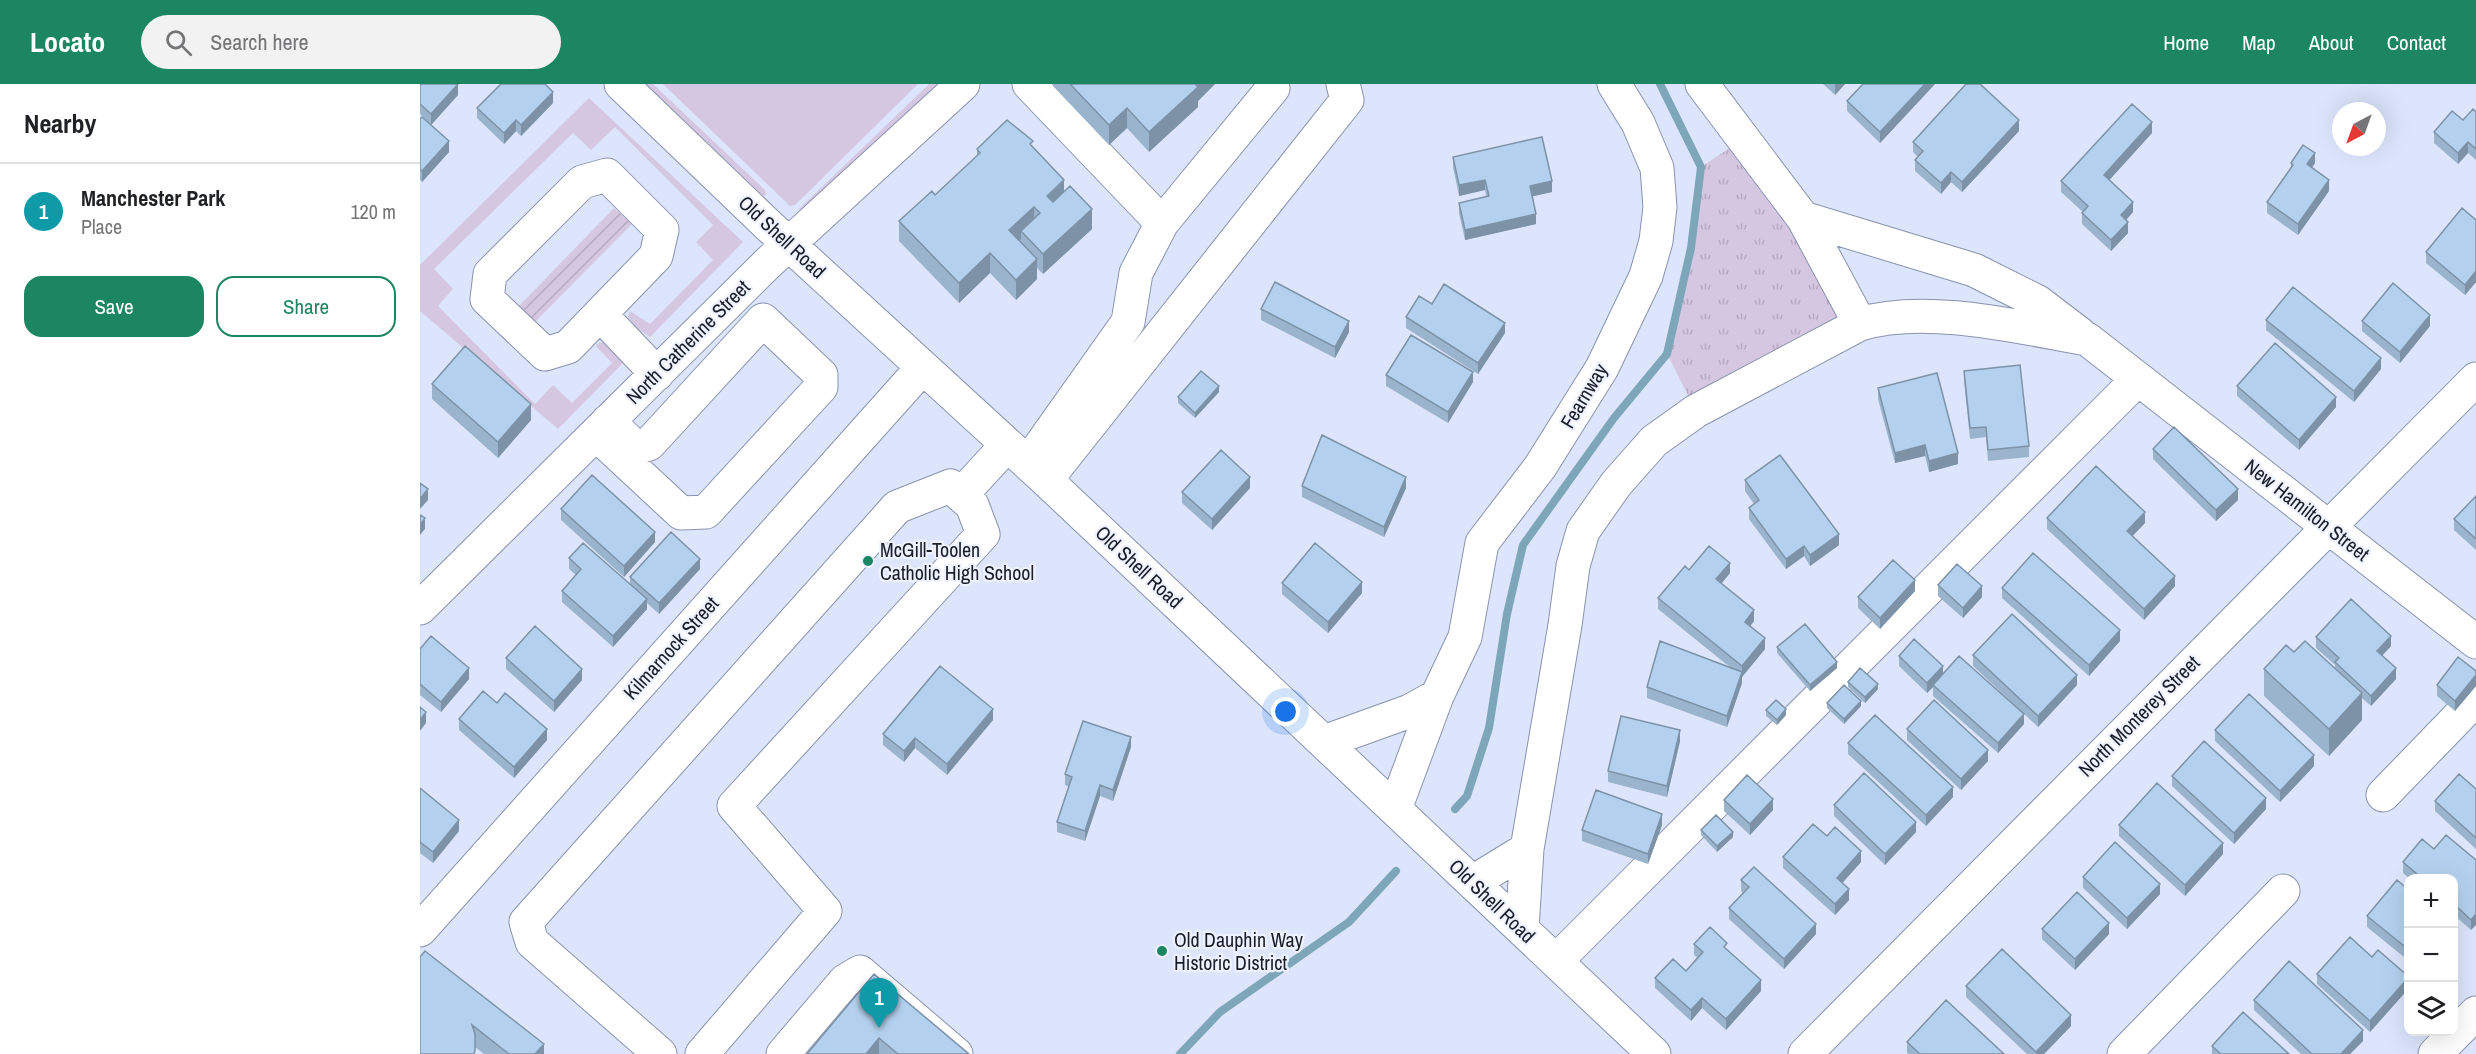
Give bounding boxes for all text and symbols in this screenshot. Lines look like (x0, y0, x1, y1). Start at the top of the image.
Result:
search box (141, 15, 561, 69)
text: Locato (30, 23, 105, 61)
icon: search (162, 26, 195, 59)
text: Search here (210, 27, 309, 57)
text: Home (2163, 28, 2209, 57)
text: Map (2242, 28, 2276, 57)
text: About (2309, 28, 2354, 57)
text: Contact (2387, 28, 2446, 57)
north arrow (2332, 102, 2386, 156)
text: Nearby (24, 106, 96, 141)
text: Manchester Park (81, 183, 225, 213)
street label: Old Shell Road (733, 189, 832, 284)
text: 1 (39, 198, 48, 225)
text: 120 m (350, 198, 396, 225)
text: Place (81, 213, 122, 240)
street label: North Catherine Street (620, 273, 756, 410)
button: Save (24, 276, 204, 337)
button: Share (216, 276, 396, 337)
street label: Fearnway (1554, 358, 1614, 433)
street label: New Hamilton Street (2239, 452, 2376, 567)
street label: Old Shell Road (1090, 519, 1189, 614)
place label: McGill-Toolen Catholic High School (880, 536, 1034, 586)
marker: McGill-Toolen Catholic High School (861, 554, 875, 568)
street label: Kilmarnock Street (617, 590, 725, 705)
street label: North Monterey Street (2072, 649, 2206, 782)
your location (1271, 697, 1300, 726)
street label: Old Shell Road (1443, 853, 1541, 949)
map controls (2404, 874, 2458, 1036)
button: + (2404, 874, 2458, 928)
place label: Old Dauphin Way Historic District (1174, 926, 1304, 976)
button: − (2404, 928, 2458, 982)
marker: Old Dauphin Way Historic District (1155, 944, 1169, 958)
pin: 1 (860, 978, 898, 1028)
button: layers (2404, 982, 2458, 1036)

